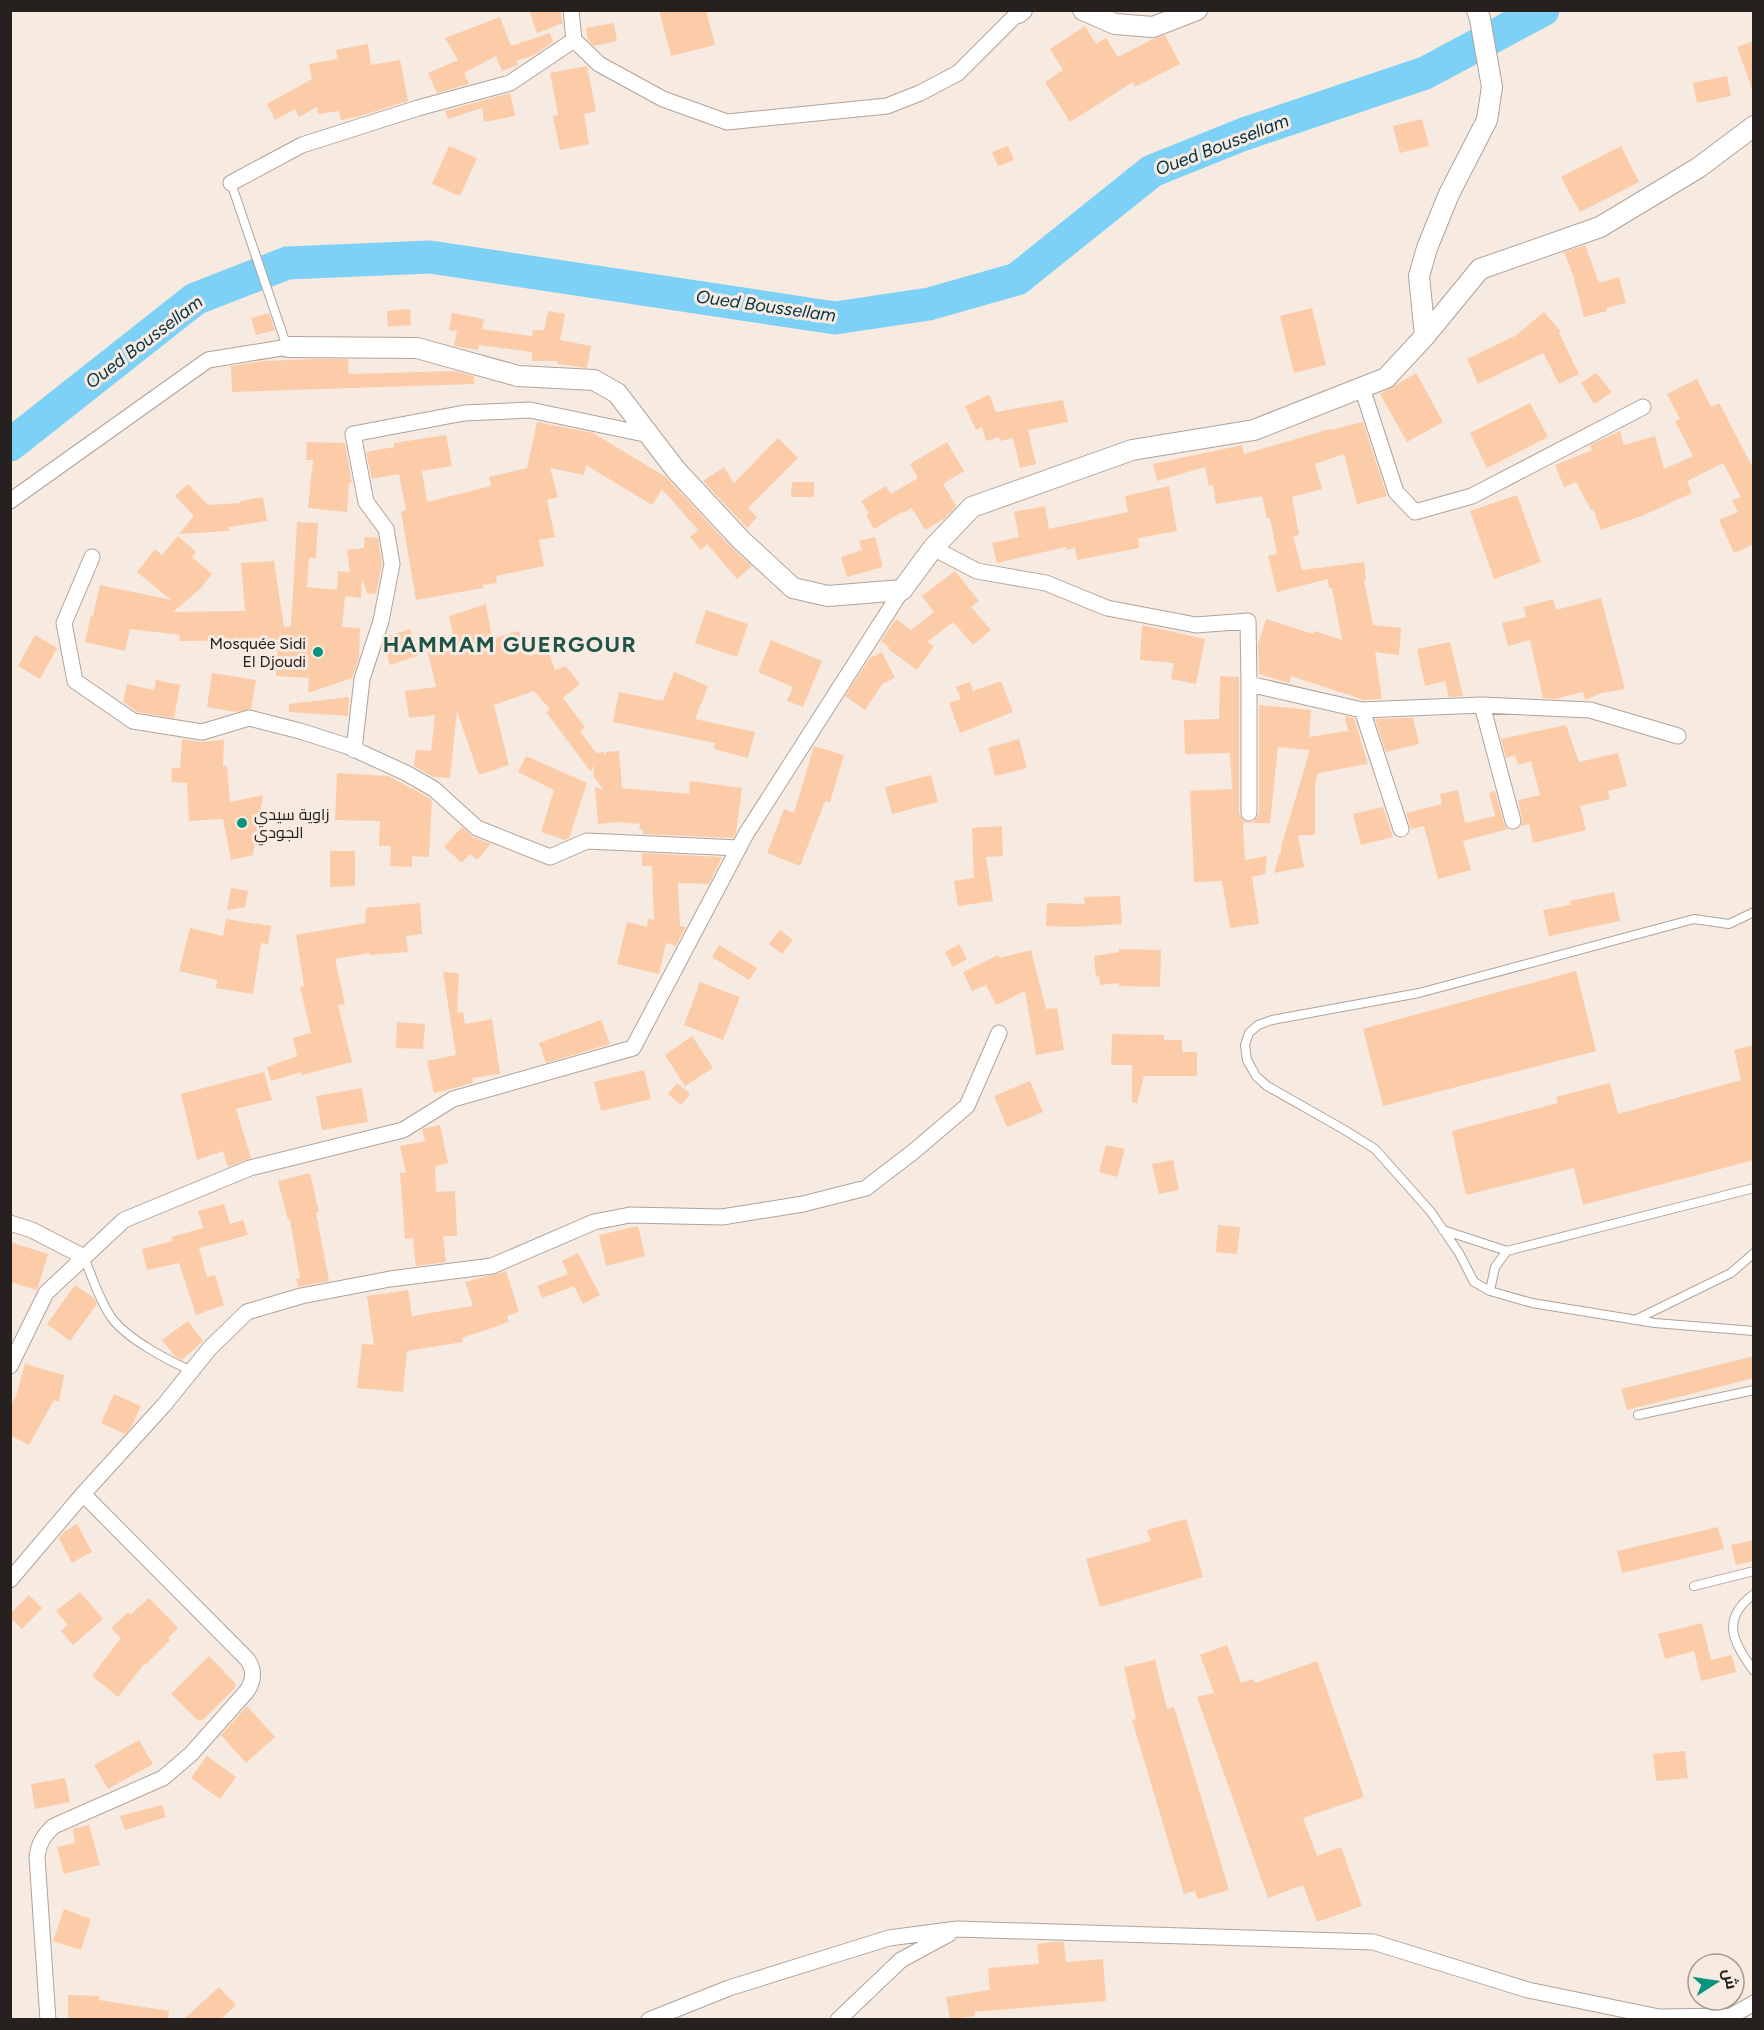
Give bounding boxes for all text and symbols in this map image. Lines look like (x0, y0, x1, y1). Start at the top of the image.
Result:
water label: Oued Boussellam (1152, 109, 1292, 181)
water label: Oued Boussellam (695, 285, 837, 327)
water label: Oued Boussellam (81, 291, 207, 393)
district label: HAMMAM GUERGOUR (383, 631, 637, 658)
place label: Mosquée Sidi El Djoudi (209, 634, 306, 671)
marker: Mosquée Sidi El Djoudi (311, 645, 325, 659)
place label: زاوية سيدي الجودي (254, 805, 330, 846)
marker: زاوية سيدي الجودي (235, 816, 249, 830)
north arrow (1686, 1952, 1746, 2012)
text: ش (1719, 1967, 1742, 1991)

